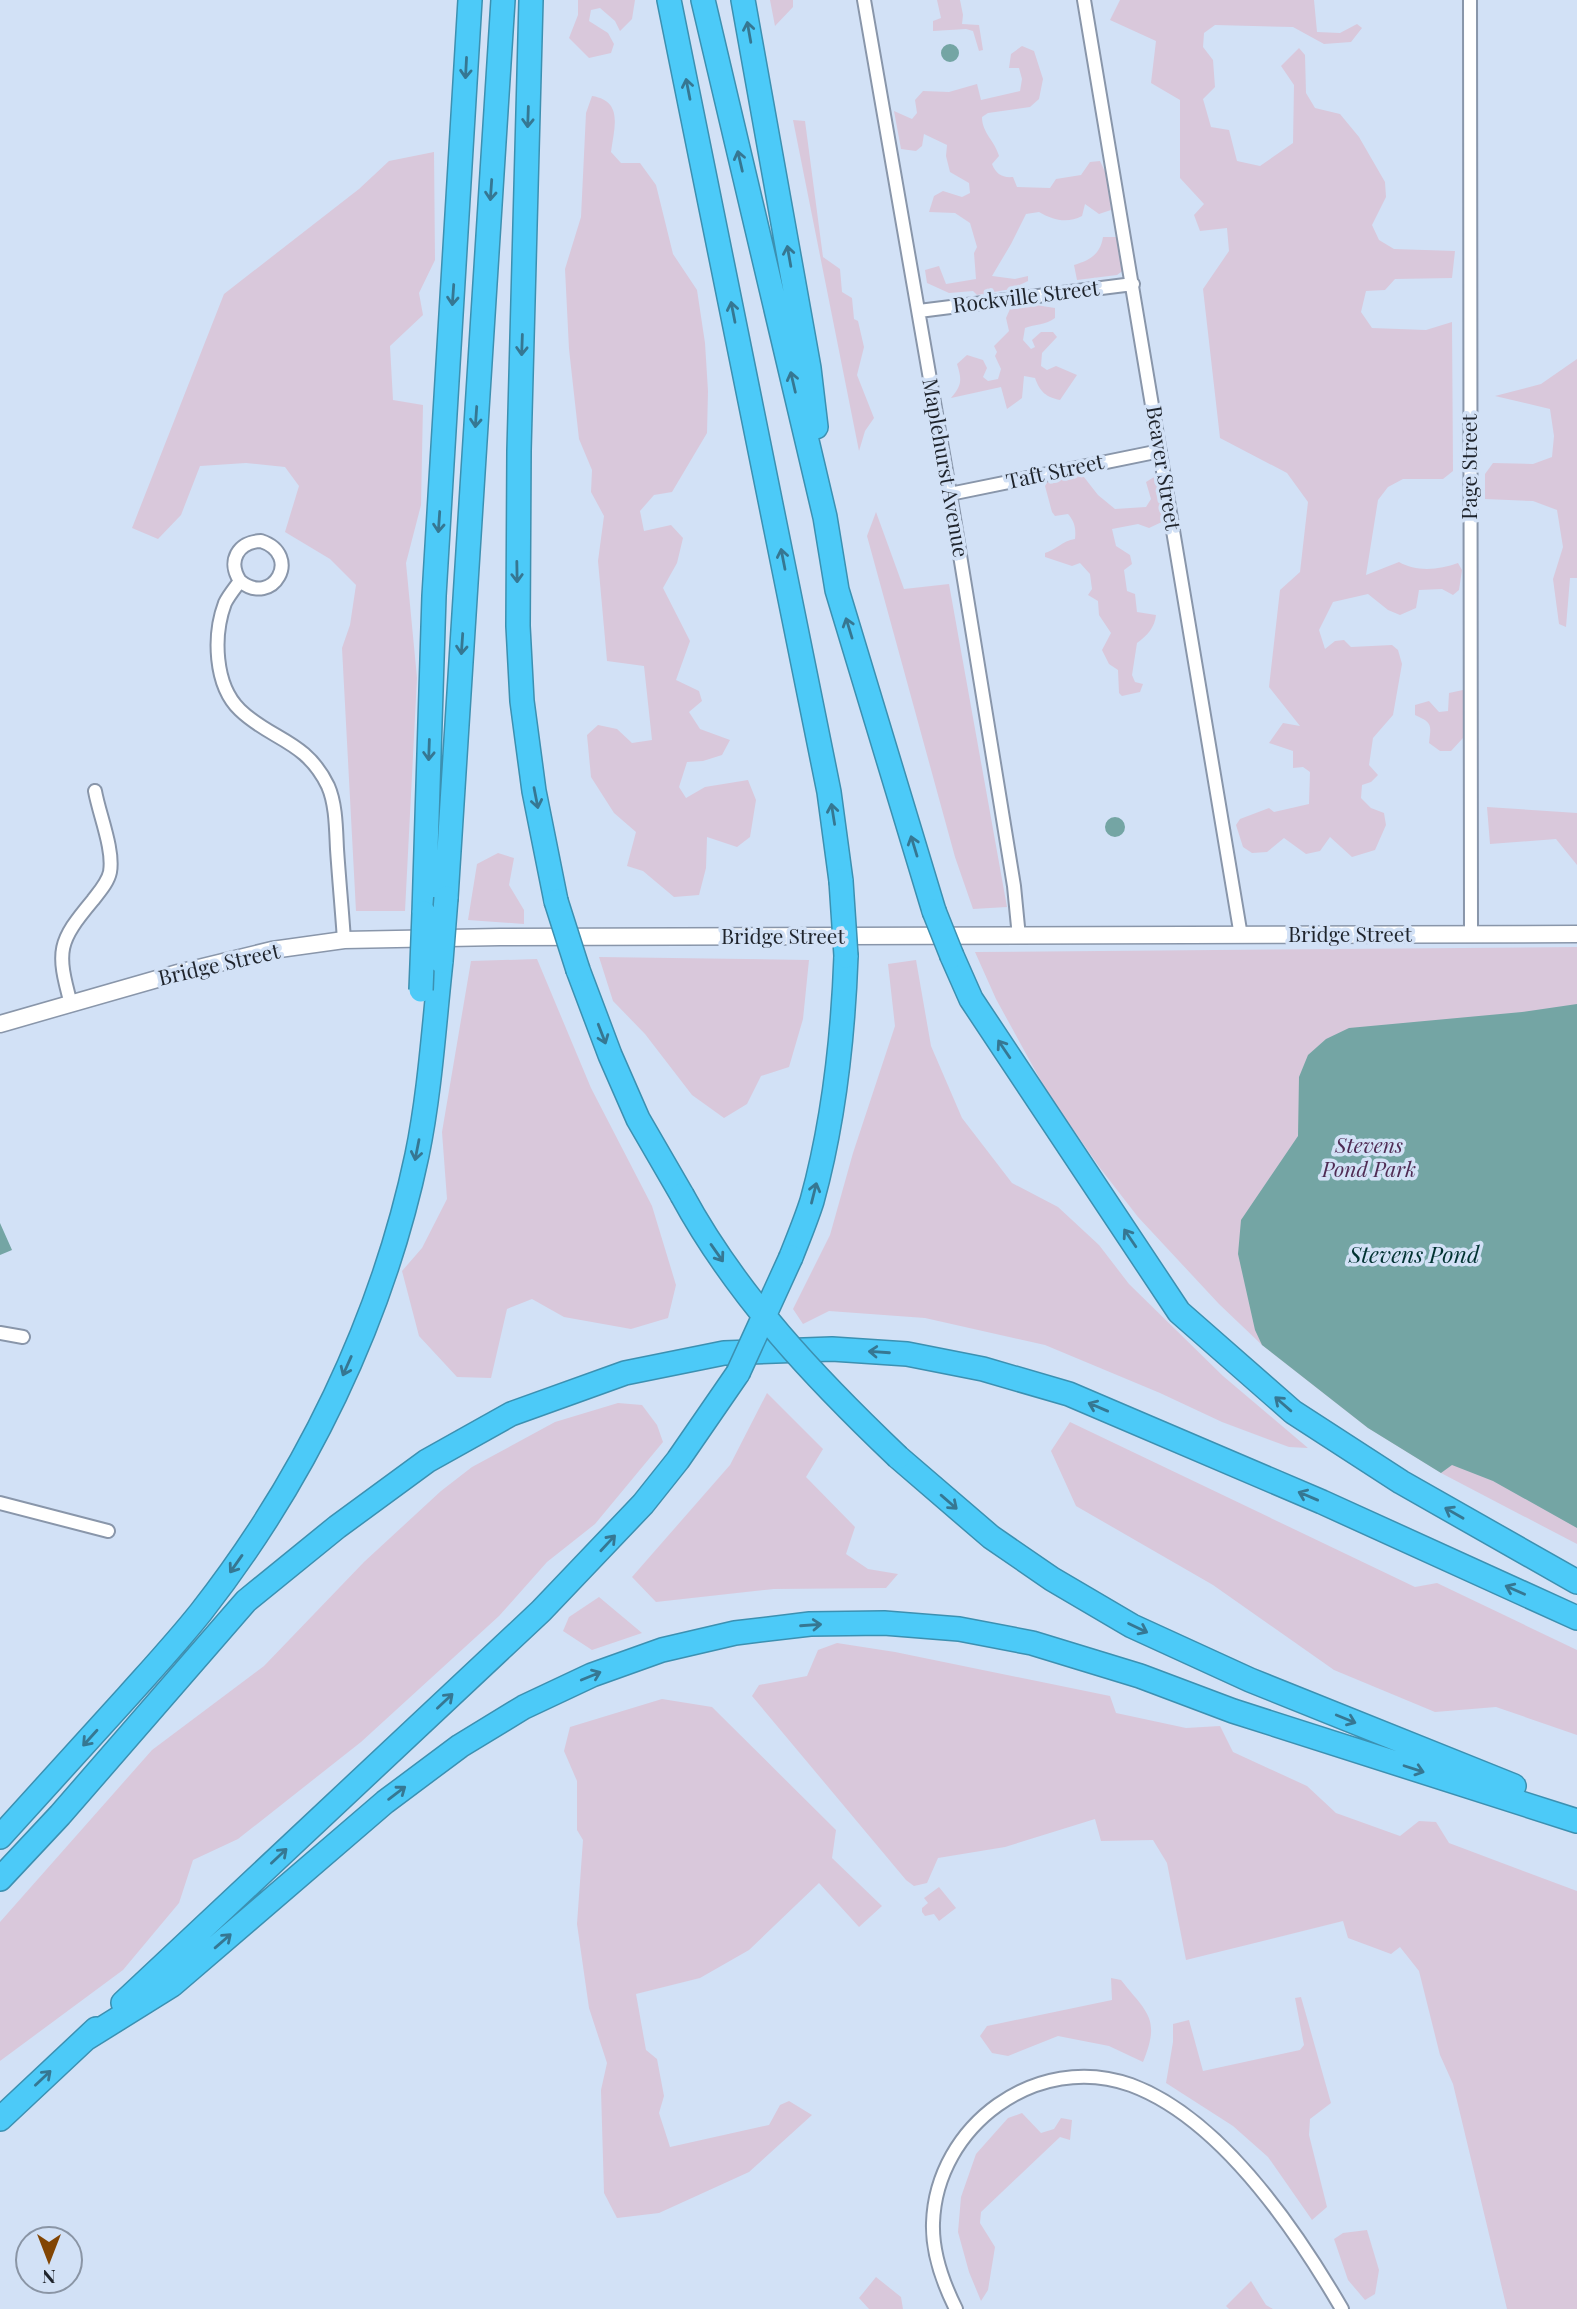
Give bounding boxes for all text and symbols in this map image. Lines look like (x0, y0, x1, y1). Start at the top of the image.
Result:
one-way arrow (742, 21, 755, 44)
one-way arrow (460, 56, 473, 79)
one-way arrow (681, 78, 694, 101)
one-way arrow (522, 105, 535, 128)
one-way arrow (732, 150, 746, 173)
one-way arrow (484, 179, 497, 202)
one-way arrow (782, 245, 795, 267)
street label: Rockville Street (951, 272, 1101, 318)
one-way arrow (446, 283, 459, 306)
one-way arrow (726, 301, 739, 324)
one-way arrow (515, 333, 529, 356)
one-way arrow (785, 372, 798, 394)
street label: Maplehurst Avenue (917, 376, 977, 559)
street label: Beaver Street (1141, 404, 1189, 532)
one-way arrow (469, 406, 482, 428)
street label: Page Street (1454, 414, 1482, 520)
street label: Taft Street (1003, 446, 1106, 494)
one-way arrow (432, 511, 445, 533)
one-way arrow (775, 548, 789, 571)
one-way arrow (510, 560, 524, 583)
one-way arrow (841, 617, 854, 639)
one-way arrow (455, 633, 468, 655)
one-way arrow (422, 738, 435, 761)
one-way arrow (529, 787, 543, 809)
one-way arrow (826, 803, 839, 826)
one-way arrow (907, 835, 920, 857)
street label: Bridge Street (1288, 919, 1412, 947)
street label: Bridge Street (721, 921, 845, 949)
street label: Bridge Street (155, 935, 283, 991)
one-way arrow (597, 1022, 610, 1044)
one-way arrow (997, 1039, 1011, 1059)
park label: Stevens Pond Park (1321, 1130, 1416, 1182)
one-way arrow (410, 1138, 423, 1161)
one-way arrow (808, 1182, 821, 1205)
one-way arrow (1123, 1229, 1137, 1248)
water label: Stevens Pond (1348, 1238, 1480, 1269)
one-way arrow (710, 1243, 724, 1262)
one-way arrow (868, 1345, 891, 1358)
one-way arrow (340, 1355, 353, 1376)
one-way arrow (1274, 1396, 1292, 1412)
one-way arrow (1088, 1399, 1110, 1412)
one-way arrow (1297, 1489, 1319, 1502)
one-way arrow (940, 1494, 958, 1510)
one-way arrow (1444, 1506, 1464, 1520)
one-way arrow (600, 1534, 616, 1552)
one-way arrow (229, 1554, 243, 1573)
one-way arrow (1504, 1583, 1526, 1596)
one-way arrow (799, 1618, 822, 1631)
one-way arrow (1127, 1622, 1148, 1635)
one-way arrow (579, 1669, 601, 1682)
one-way arrow (436, 1693, 453, 1710)
one-way arrow (1335, 1714, 1356, 1727)
one-way arrow (82, 1729, 98, 1747)
one-way arrow (1403, 1764, 1425, 1776)
one-way arrow (387, 1786, 405, 1801)
one-way arrow (270, 1848, 287, 1865)
one-way arrow (214, 1933, 232, 1949)
one-way arrow (34, 2070, 51, 2087)
north arrow (14, 2225, 84, 2295)
text: N (42, 2265, 56, 2291)

